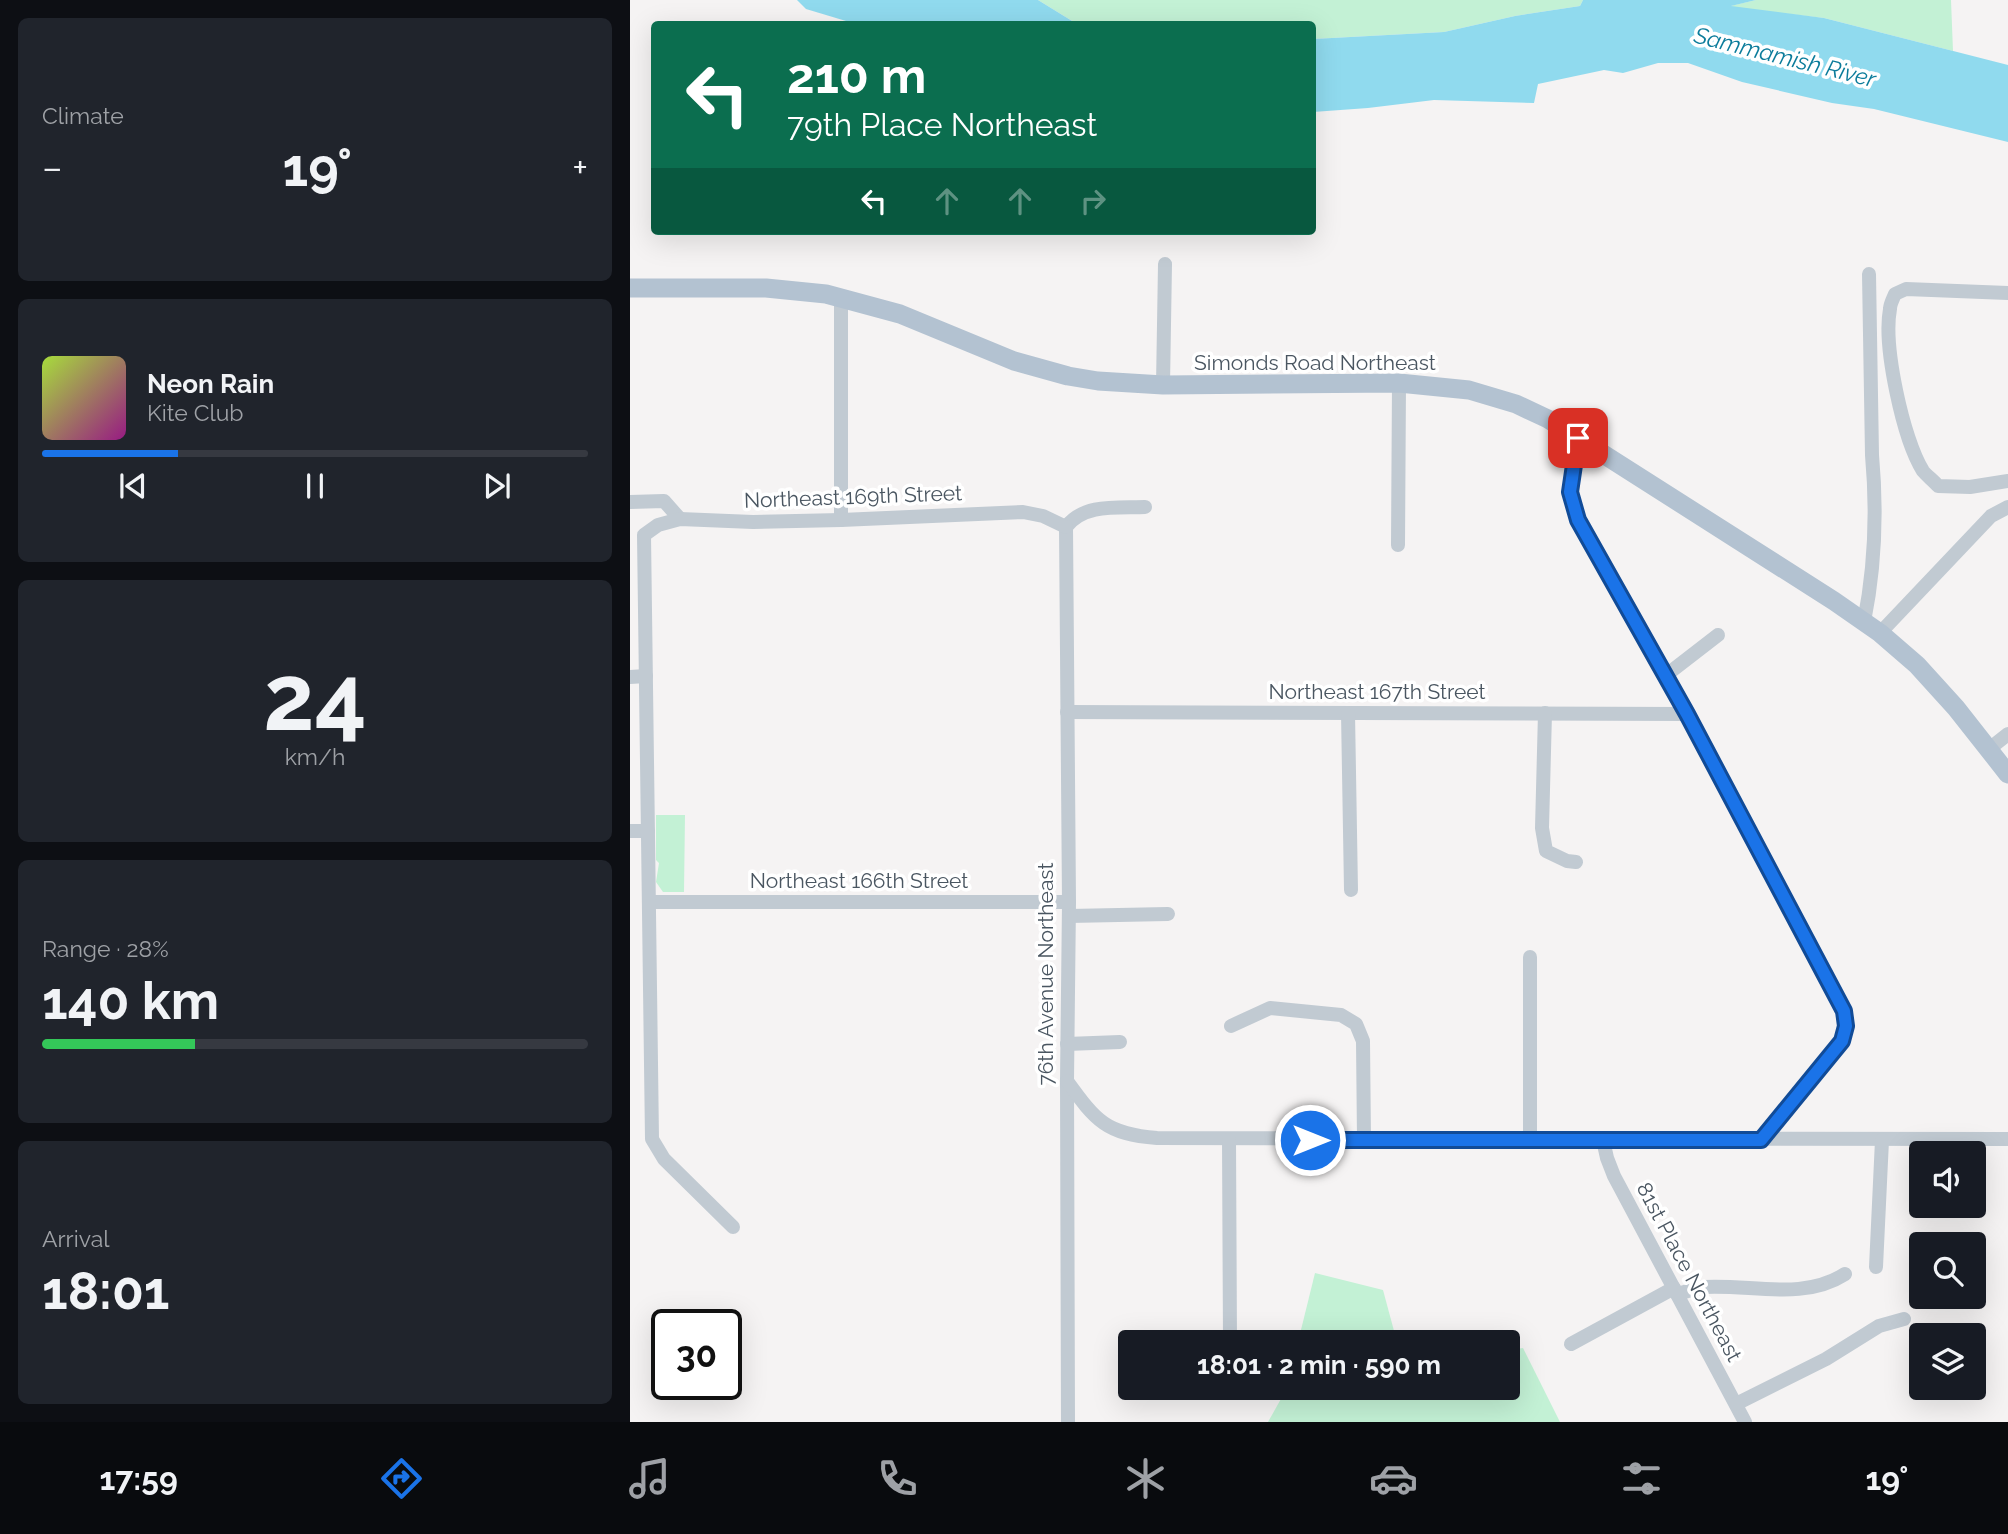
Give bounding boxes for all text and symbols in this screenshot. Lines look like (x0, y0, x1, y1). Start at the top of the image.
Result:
water label: Sammamish River (1690, 21, 1880, 92)
text: 210 m (787, 47, 926, 104)
icon: left (672, 49, 763, 140)
text: Climate (42, 102, 124, 129)
text: 79th Place Northeast (787, 106, 1097, 143)
text: 19° (283, 137, 352, 198)
text: − (42, 145, 62, 190)
text: + (572, 145, 588, 190)
icon: left (855, 182, 893, 220)
icon: ahead (928, 182, 966, 220)
icon: ahead (1001, 182, 1039, 220)
icon: right (1074, 182, 1112, 220)
street label: Simonds Road Northeast (1194, 350, 1436, 375)
text: Neon Rain (147, 369, 274, 399)
text: Kite Club (147, 399, 244, 426)
pin (1548, 408, 1608, 468)
icon: arrive (1559, 419, 1597, 457)
icon: previous (114, 467, 152, 505)
icon: pause (296, 467, 334, 505)
icon: next (478, 467, 516, 505)
street label: Northeast 169th Street (743, 480, 963, 513)
text: 24 (263, 644, 367, 751)
street label: Northeast 167th Street (1268, 679, 1486, 704)
text: km/h (285, 743, 345, 770)
street label: 76th Avenue Northeast (1033, 862, 1058, 1086)
street label: Northeast 166th Street (750, 868, 968, 893)
text: Range · 28% (42, 935, 169, 962)
text: 140 km (42, 970, 219, 1031)
position arrow (1273, 1103, 1347, 1177)
map controls (1909, 1141, 1986, 1400)
button: sound (1909, 1141, 1986, 1218)
street label: 81st Place Northeast (1632, 1178, 1747, 1366)
text: Arrival (42, 1225, 109, 1252)
button: search (1909, 1232, 1986, 1309)
text: 18:01 (42, 1260, 170, 1321)
speed limit sign: 30 (651, 1309, 742, 1400)
button: layers (1909, 1323, 1986, 1400)
text: 18:01 · 2 min · 590 m (1197, 1350, 1441, 1380)
icon: directions (377, 1454, 426, 1503)
icon: music (625, 1454, 674, 1503)
icon: phone (873, 1454, 922, 1503)
icon: climate (1121, 1454, 1170, 1503)
icon: car (1369, 1454, 1418, 1503)
icon: filters (1617, 1454, 1666, 1503)
text: 17:59 (100, 1460, 178, 1497)
text: 19° (1865, 1460, 1908, 1497)

